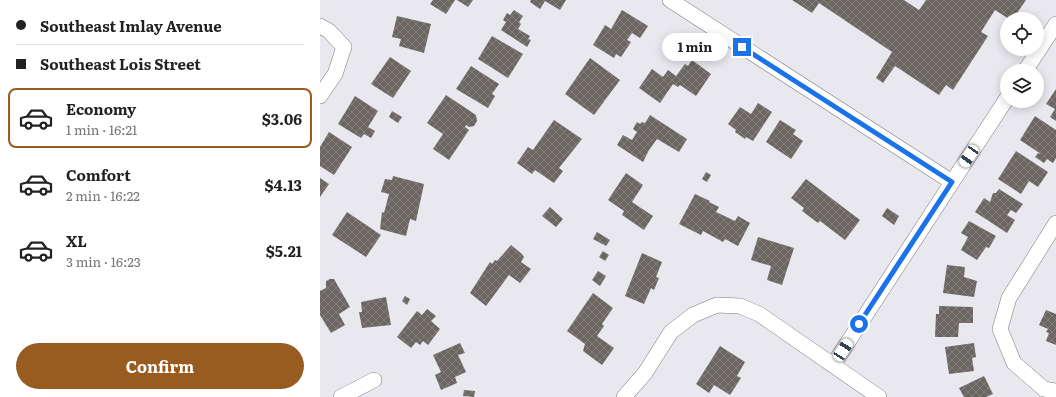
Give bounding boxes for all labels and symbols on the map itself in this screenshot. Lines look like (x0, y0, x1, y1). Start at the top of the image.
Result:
callout: 1 min (662, 33, 728, 61)
route end (733, 38, 751, 56)
car (957, 143, 981, 169)
route start (850, 315, 868, 333)
car (831, 337, 855, 363)

